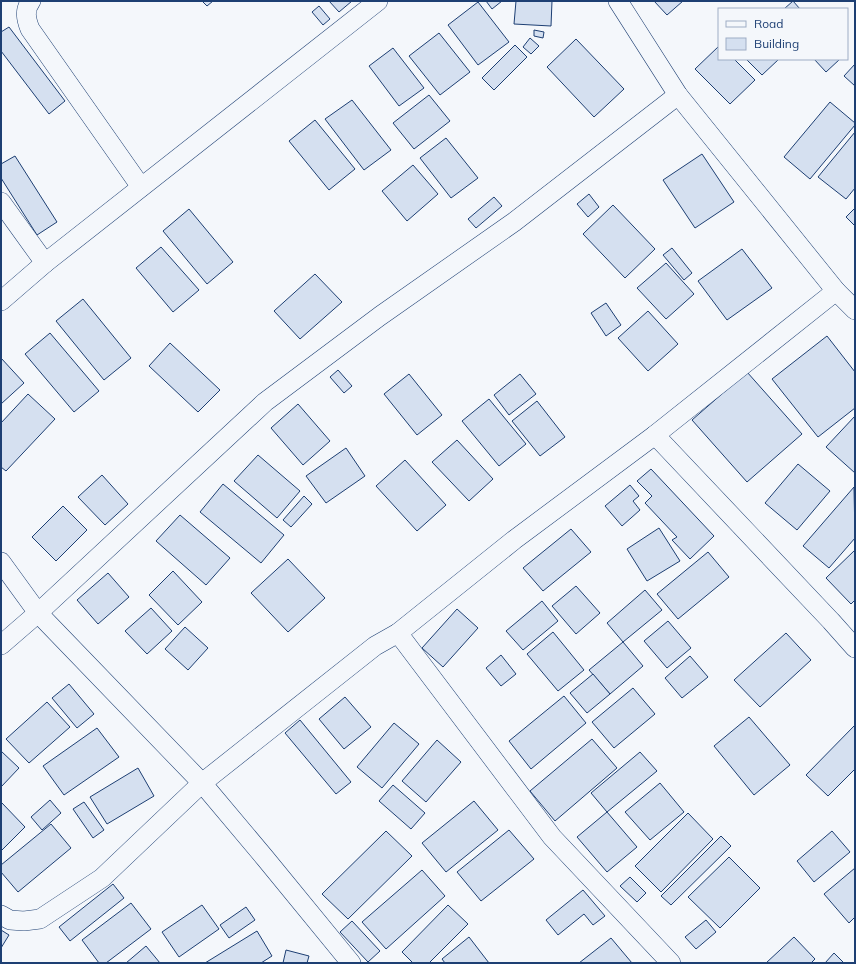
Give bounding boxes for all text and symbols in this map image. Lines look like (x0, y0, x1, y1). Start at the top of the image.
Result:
legend (718, 8, 848, 60)
text: Road (754, 16, 783, 31)
text: Building (754, 36, 799, 51)

